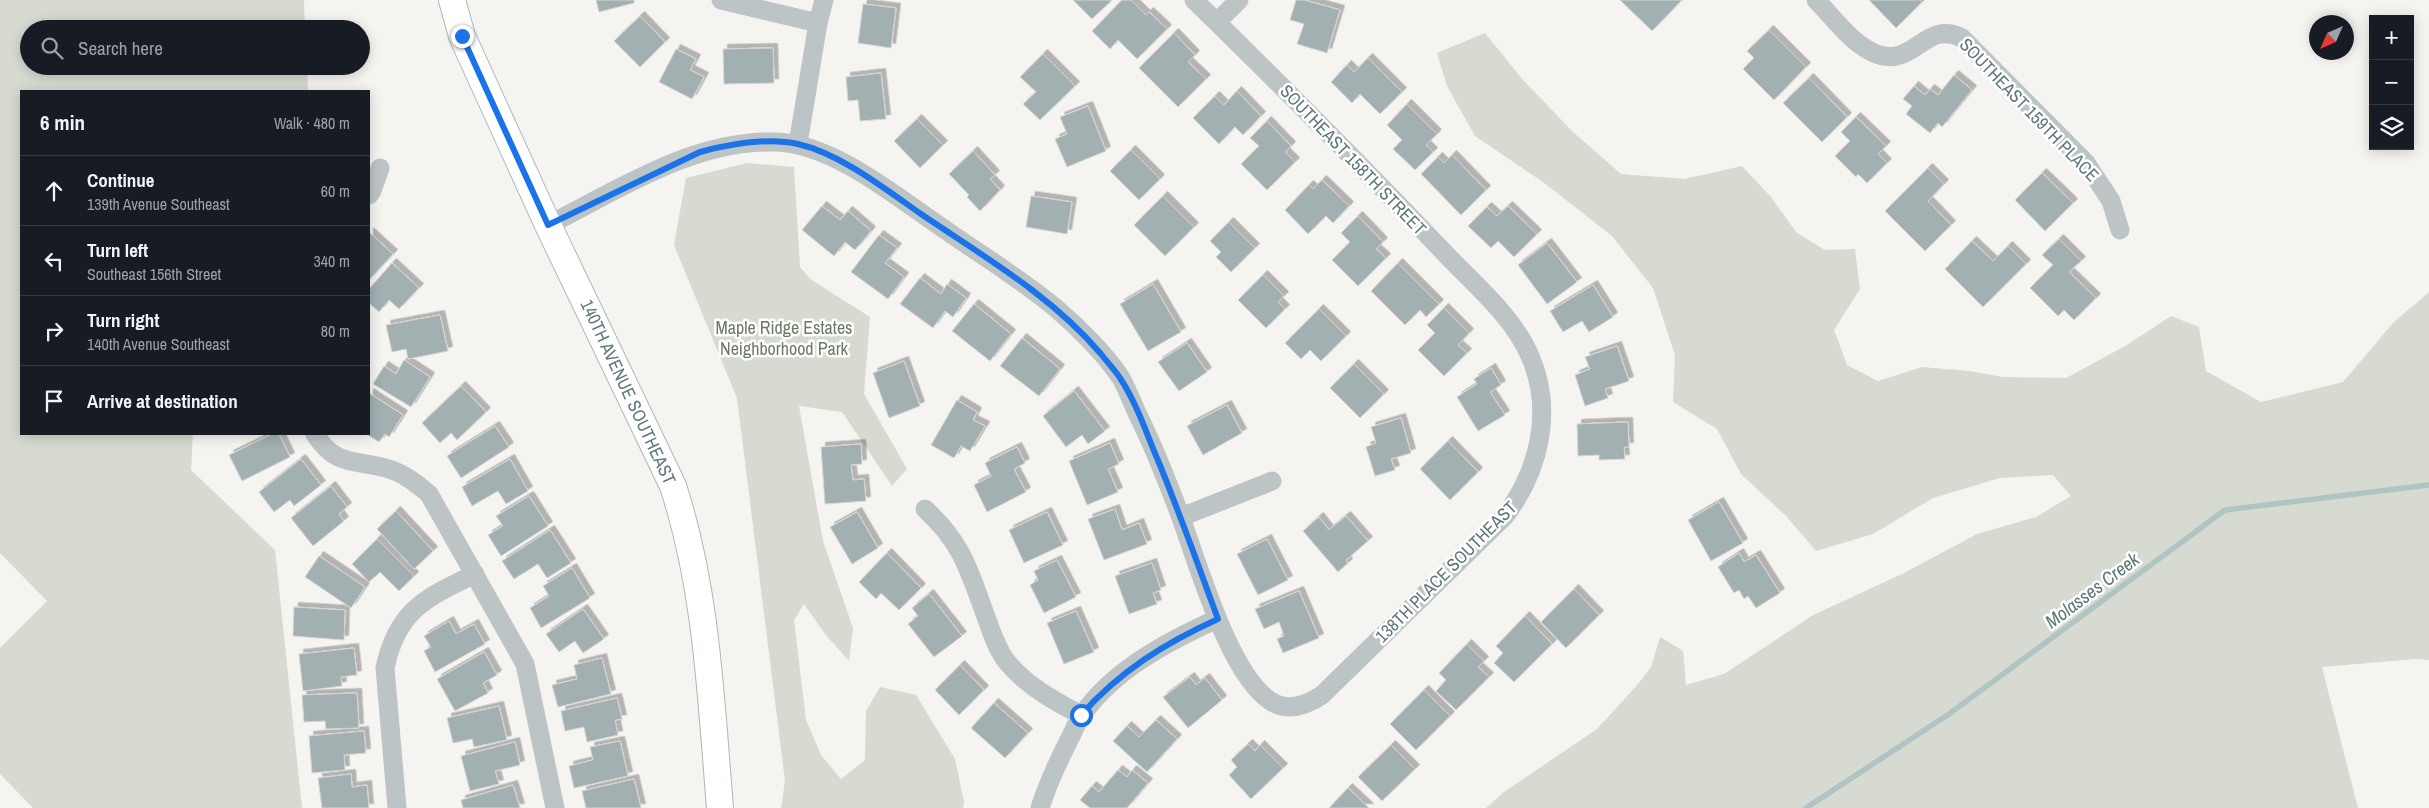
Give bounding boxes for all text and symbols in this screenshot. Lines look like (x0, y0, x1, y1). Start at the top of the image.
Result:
north arrow (2309, 15, 2354, 60)
map controls (2369, 15, 2414, 150)
button: + (2369, 15, 2414, 60)
search box (20, 20, 370, 75)
route end (451, 25, 474, 48)
street label: SOUTHEAST 159TH PLACE (1954, 32, 2105, 187)
icon: search (38, 34, 66, 62)
text: Search here (78, 35, 163, 61)
button: − (2369, 60, 2414, 105)
street label: SOUTHEAST 158TH STREET (1275, 79, 1432, 241)
button: layers (2369, 105, 2414, 150)
text: 6 min (40, 108, 85, 137)
text: Walk · 480 m (274, 112, 350, 134)
text: Continue (87, 167, 155, 193)
icon: ahead (40, 177, 68, 205)
text: 60 m (321, 180, 350, 202)
text: 139th Avenue Southeast (87, 193, 230, 215)
text: Turn left (87, 237, 148, 263)
icon: left (40, 247, 68, 275)
text: 340 m (314, 250, 350, 272)
text: Southeast 156th Street (87, 263, 221, 285)
street label: 140TH AVENUE SOUTHEAST (575, 295, 682, 488)
text: Turn right (87, 307, 159, 333)
park label: Maple Ridge Estates Neighborhood Park (715, 315, 853, 361)
icon: right (40, 317, 68, 345)
text: 80 m (321, 320, 350, 342)
text: 140th Avenue Southeast (87, 333, 230, 355)
icon: arrive (40, 387, 68, 415)
text: Arrive at destination (87, 388, 238, 414)
street label: 138TH PLACE SOUTHEAST (1369, 495, 1522, 648)
water label: Molasses Creek (2040, 545, 2145, 634)
route start (1070, 704, 1093, 727)

